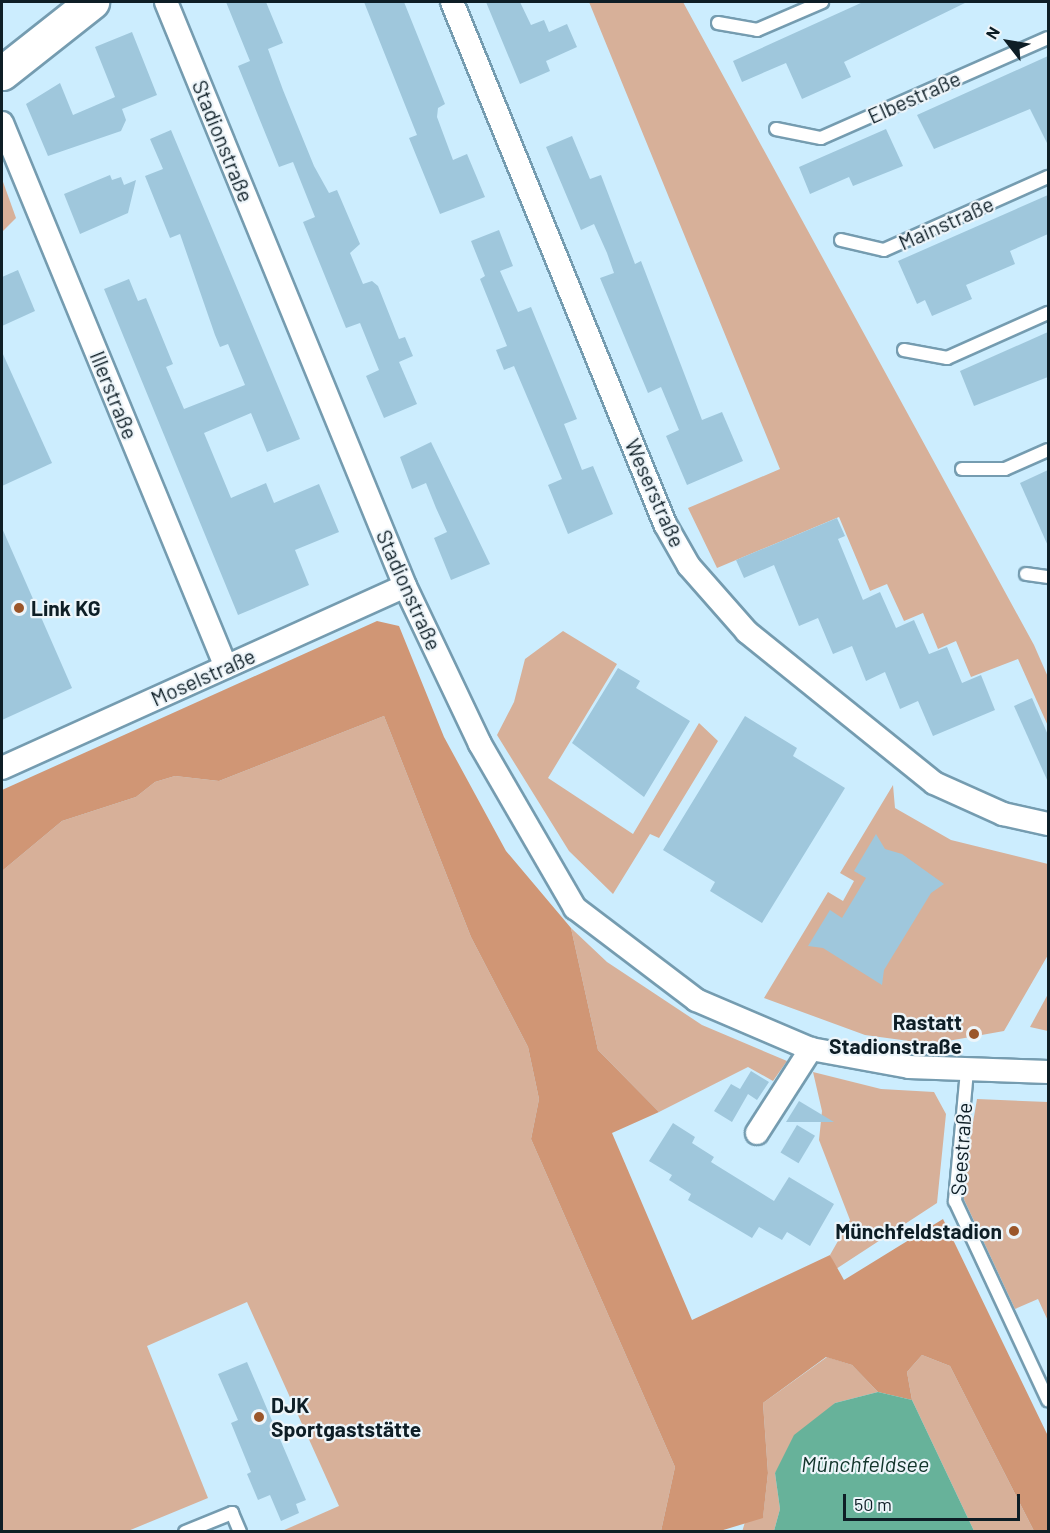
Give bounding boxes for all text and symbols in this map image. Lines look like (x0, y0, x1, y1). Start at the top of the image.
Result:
north arrow (978, 12, 1038, 72)
text: N (981, 23, 1003, 42)
street label: Elbestraße (864, 65, 964, 129)
street label: Stadionstraße (187, 76, 259, 206)
street label: Mainstraße (895, 191, 997, 255)
street label: Illerstraße (85, 347, 143, 443)
street label: Weserstraße (620, 435, 690, 551)
street label: Stadionstraße (371, 526, 447, 654)
place label: Link KG (31, 595, 101, 621)
marker: Link KG (12, 601, 26, 615)
street label: Moselstraße (147, 643, 259, 711)
place label: Rastatt Stadionstraße (829, 1009, 962, 1059)
marker: Rastatt Stadionstraße (967, 1027, 981, 1041)
street label: Seestraße (945, 1102, 977, 1196)
place label: Münchfeldstadion (835, 1218, 1002, 1244)
marker: Münchfeldstadion (1007, 1224, 1021, 1238)
place label: DJK Sportgaststätte (271, 1392, 421, 1442)
marker: DJK Sportgaststätte (252, 1410, 266, 1424)
water label: Münchfeldsee (801, 1451, 929, 1477)
scale bar (846, 1482, 1023, 1520)
text: 50 m (854, 1493, 892, 1515)

